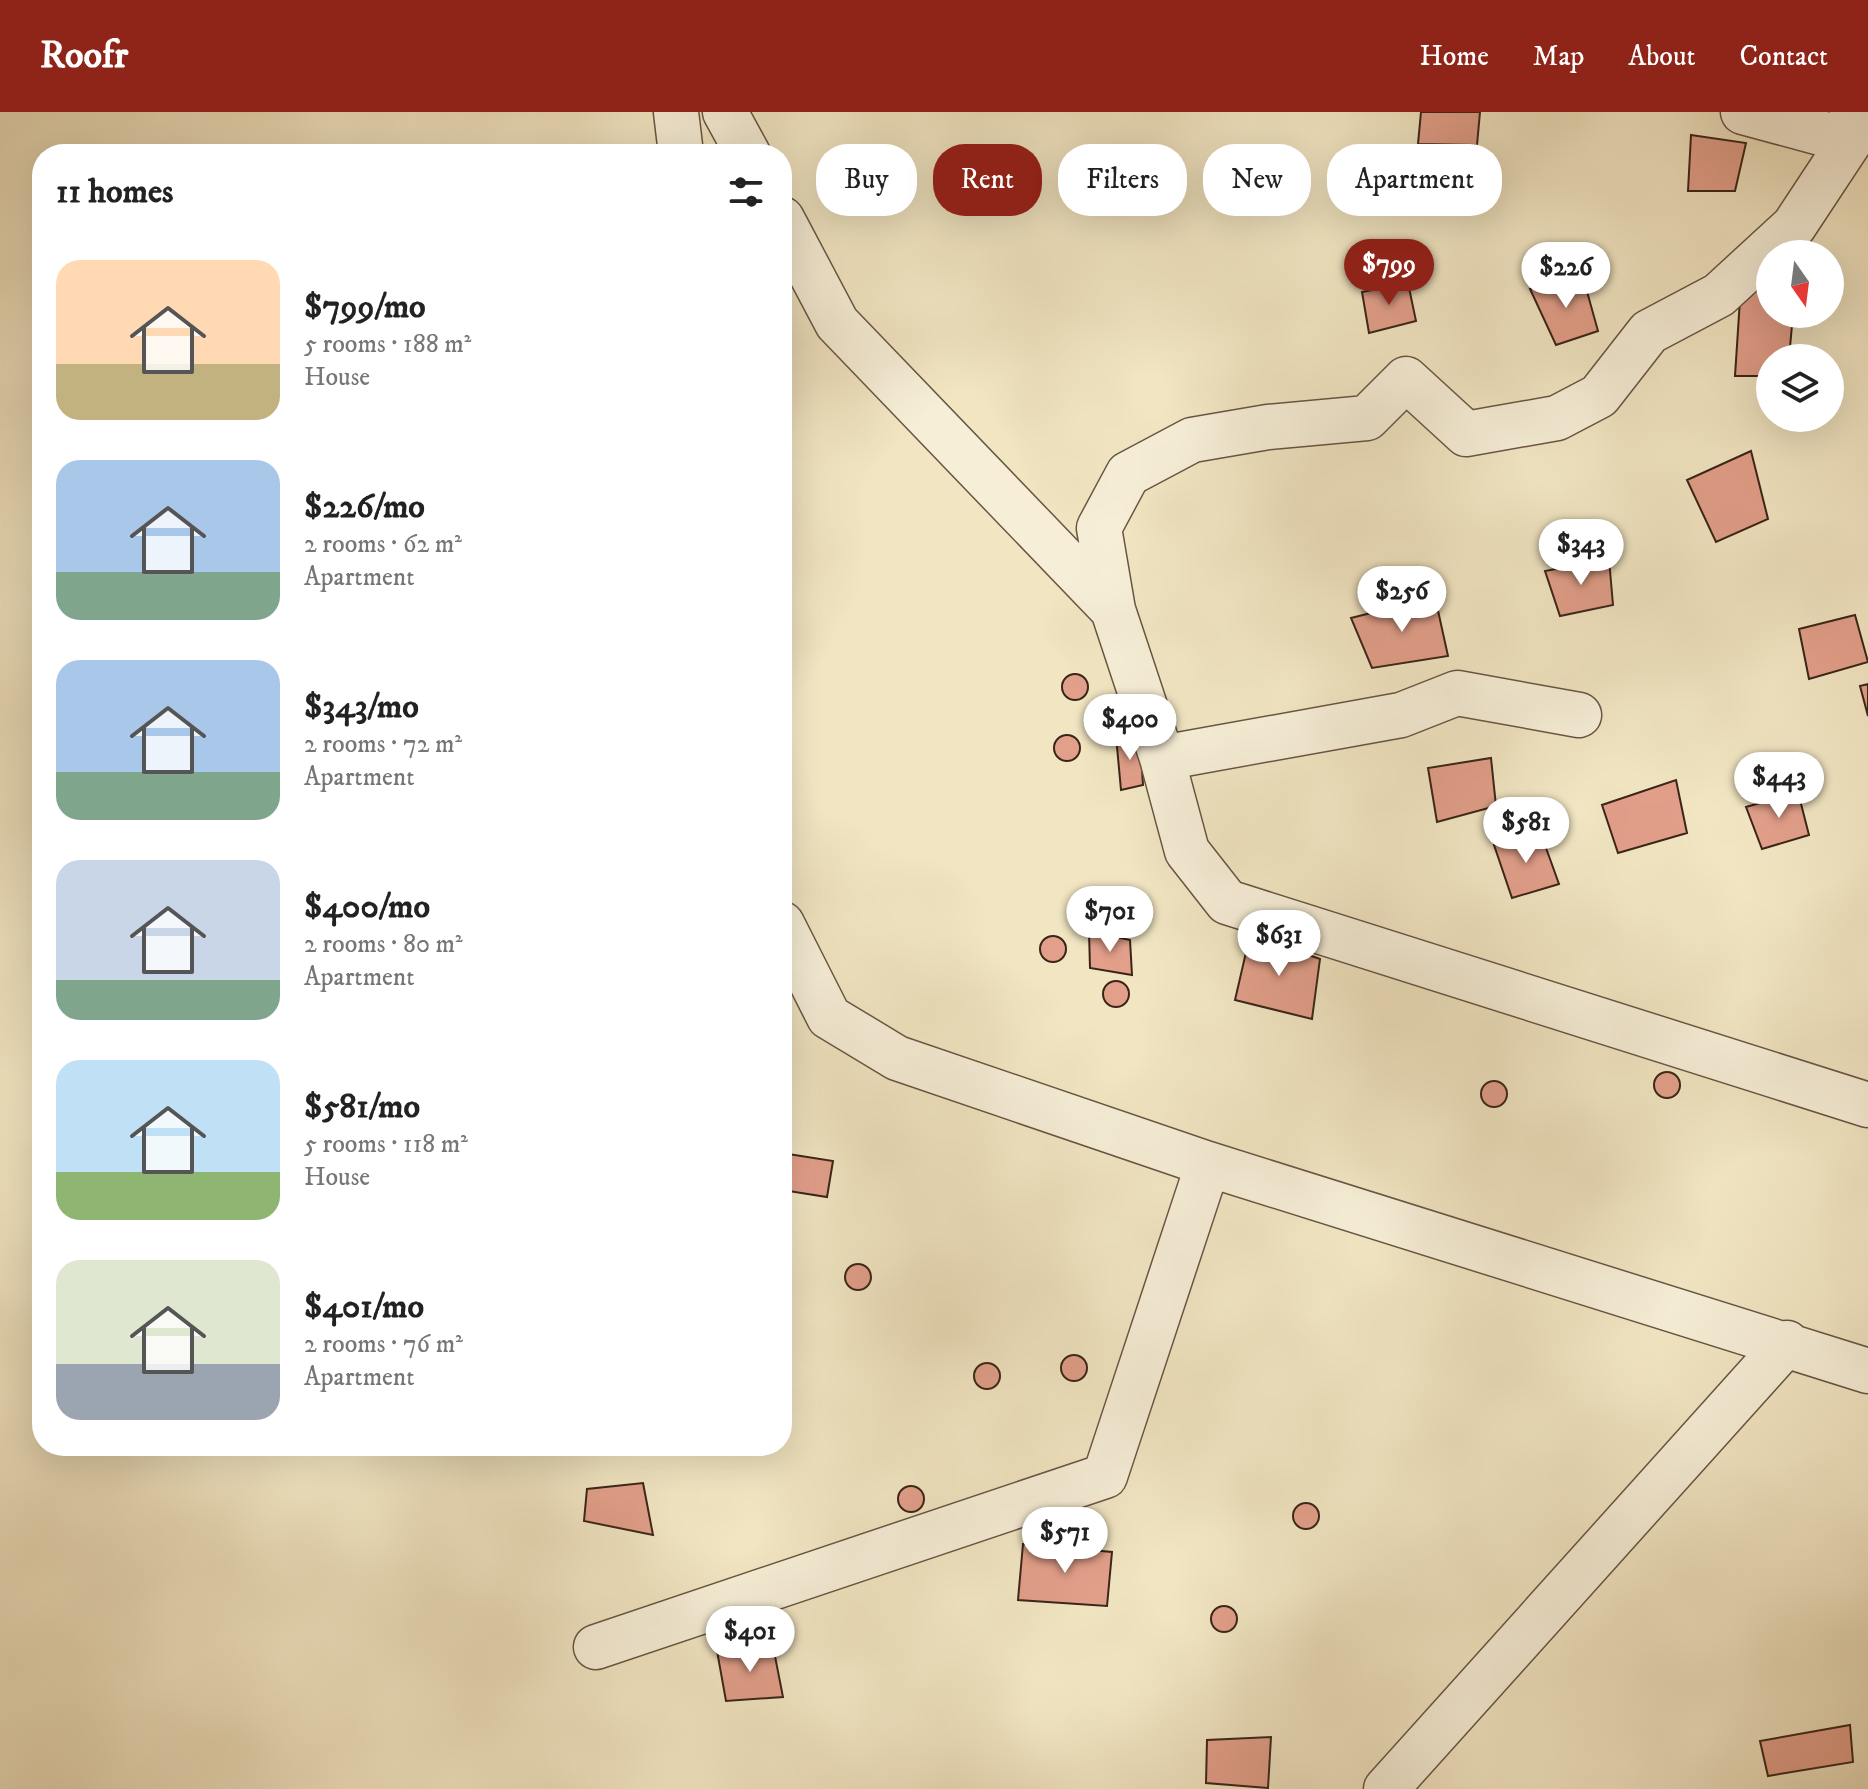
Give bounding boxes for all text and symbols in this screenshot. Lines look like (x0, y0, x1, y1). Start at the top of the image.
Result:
text: Roofr (40, 32, 128, 80)
text: Home (1420, 39, 1489, 74)
text: Map (1533, 39, 1584, 74)
text: About (1628, 39, 1695, 74)
text: Contact (1739, 39, 1828, 74)
chip: Buy (816, 144, 917, 216)
chip: Rent (933, 144, 1042, 216)
chip: Filters (1058, 144, 1187, 216)
chip: New (1203, 144, 1311, 216)
chip: Apartment (1327, 144, 1502, 216)
icon: filters (724, 170, 768, 214)
text: 11 homes (56, 171, 173, 213)
pin: $799 (1342, 239, 1436, 307)
north arrow (1756, 240, 1844, 328)
map controls (1756, 240, 1844, 432)
pin: $226 (1519, 242, 1613, 310)
text: $799 (1362, 248, 1416, 281)
text: $226 (1539, 251, 1593, 284)
text: $799/mo (304, 286, 426, 328)
icon: home (120, 292, 216, 388)
text: 5 rooms · 188 m² (304, 328, 471, 361)
button: layers (1756, 344, 1844, 432)
text: House (304, 361, 370, 394)
text: $226/mo (304, 486, 425, 528)
icon: home (120, 492, 216, 588)
pin: $343 (1534, 519, 1628, 587)
text: 2 rooms · 62 m² (304, 528, 462, 561)
text: $343 (1557, 528, 1605, 561)
text: Apartment (304, 561, 415, 594)
pin: $256 (1355, 566, 1449, 634)
text: $256 (1375, 575, 1429, 608)
text: $343/mo (304, 686, 419, 728)
icon: home (120, 692, 216, 788)
pin: $400 (1083, 694, 1177, 762)
text: $400 (1101, 703, 1159, 736)
text: 2 rooms · 72 m² (304, 728, 462, 761)
pin: $443 (1732, 752, 1826, 820)
text: Apartment (304, 761, 415, 794)
text: $443 (1752, 761, 1806, 794)
pin: $581 (1479, 797, 1573, 865)
text: $581 (1501, 806, 1551, 839)
text: $400/mo (304, 886, 430, 928)
pin: $701 (1063, 886, 1157, 954)
icon: home (120, 892, 216, 988)
text: $701 (1084, 895, 1136, 928)
pin: $631 (1232, 910, 1326, 978)
text: $631 (1256, 919, 1302, 952)
text: 2 rooms · 80 m² (304, 928, 463, 961)
text: Apartment (304, 961, 415, 994)
text: $581/mo (304, 1086, 420, 1128)
icon: home (120, 1092, 216, 1188)
text: 5 rooms · 118 m² (304, 1128, 468, 1161)
text: House (304, 1161, 370, 1194)
text: $401/mo (304, 1286, 424, 1328)
icon: home (120, 1292, 216, 1388)
text: 2 rooms · 76 m² (304, 1328, 463, 1361)
text: Apartment (304, 1361, 415, 1394)
pin: $571 (1018, 1507, 1112, 1575)
text: $571 (1040, 1516, 1090, 1549)
pin: $401 (703, 1606, 797, 1674)
text: $401 (724, 1615, 776, 1648)

